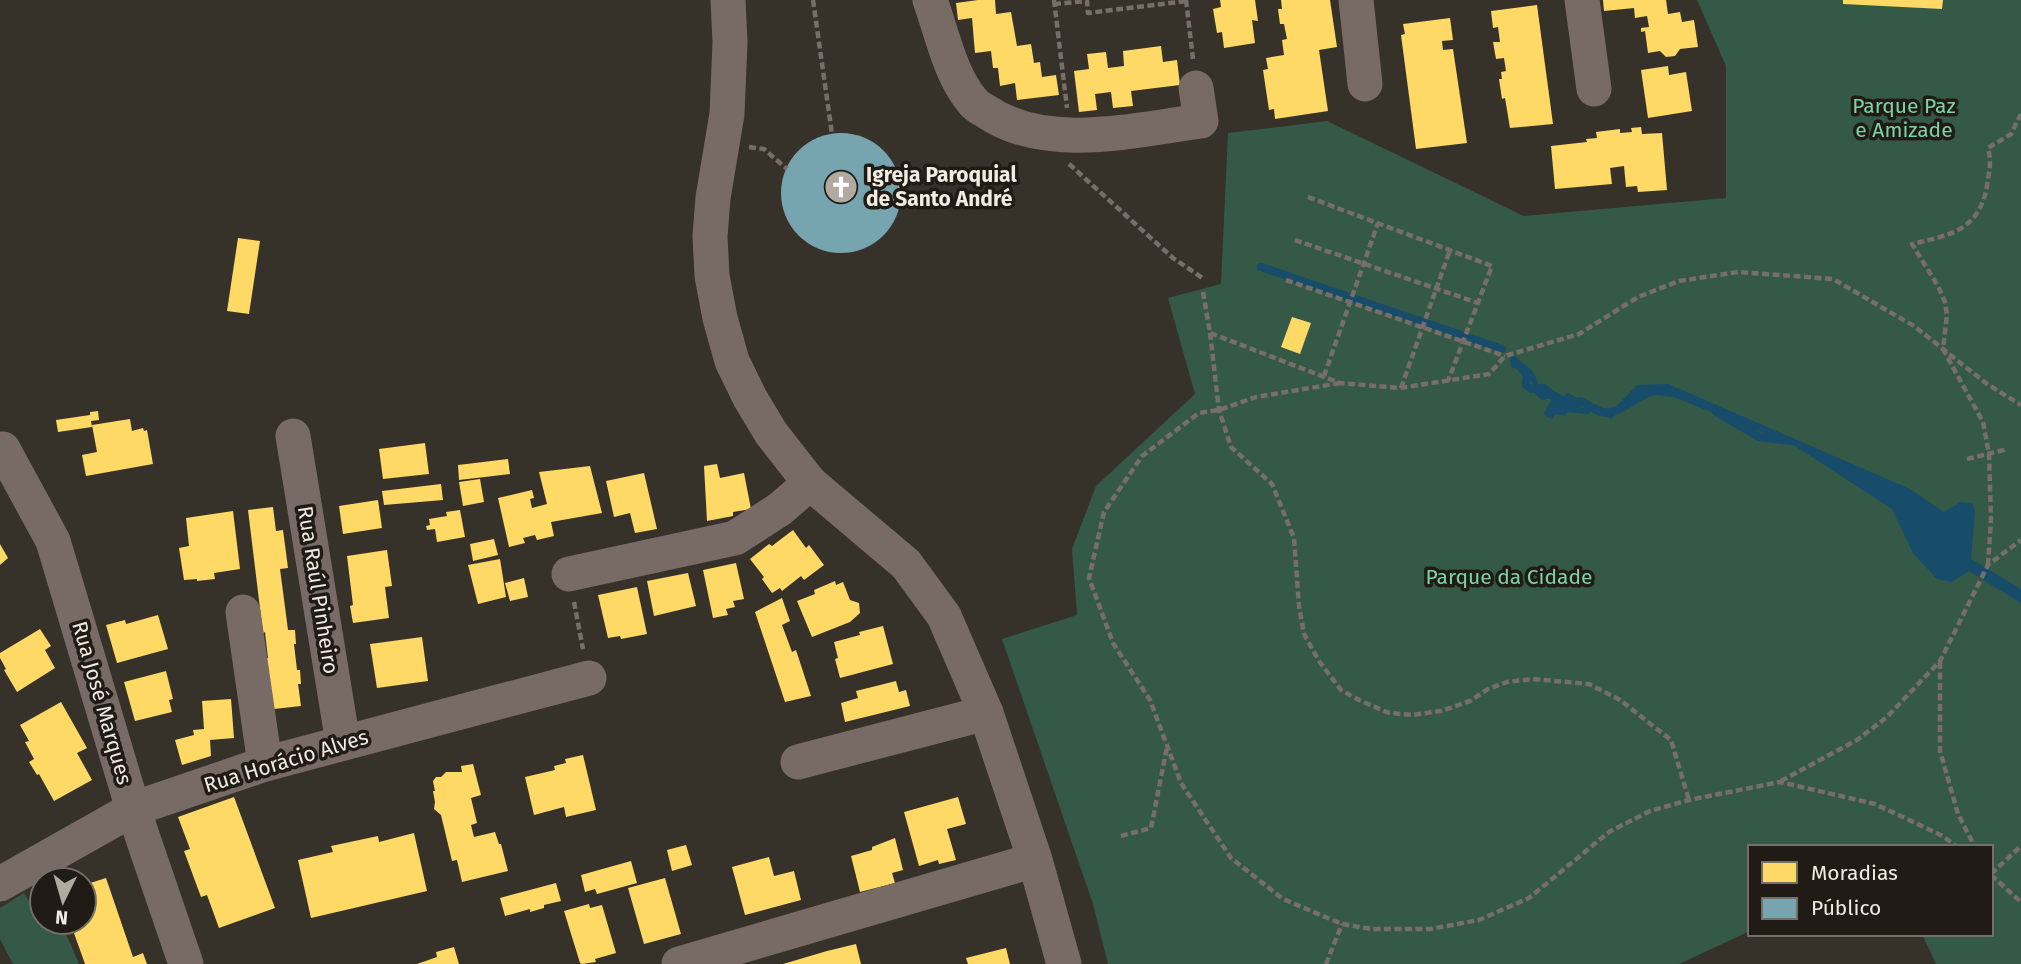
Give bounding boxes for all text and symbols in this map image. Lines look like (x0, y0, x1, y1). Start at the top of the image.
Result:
park label: Parque Paz e Amizade (1852, 93, 1956, 143)
place label: Igreja Paroquial de Santo André (866, 162, 1017, 212)
church icon: Igreja Paroquial de Santo André (822, 168, 860, 206)
street label: Rua Raúl Pinheiro (292, 504, 344, 676)
park label: Parque da Cidade (1426, 564, 1592, 590)
street label: Rua José Marques (66, 618, 138, 788)
street label: Rua Horácio Alves (201, 724, 372, 798)
legend (1748, 845, 1993, 936)
text: Moradias (1811, 860, 1898, 886)
north arrow (28, 866, 98, 936)
text: Público (1811, 895, 1881, 921)
text: N (54, 905, 69, 929)

